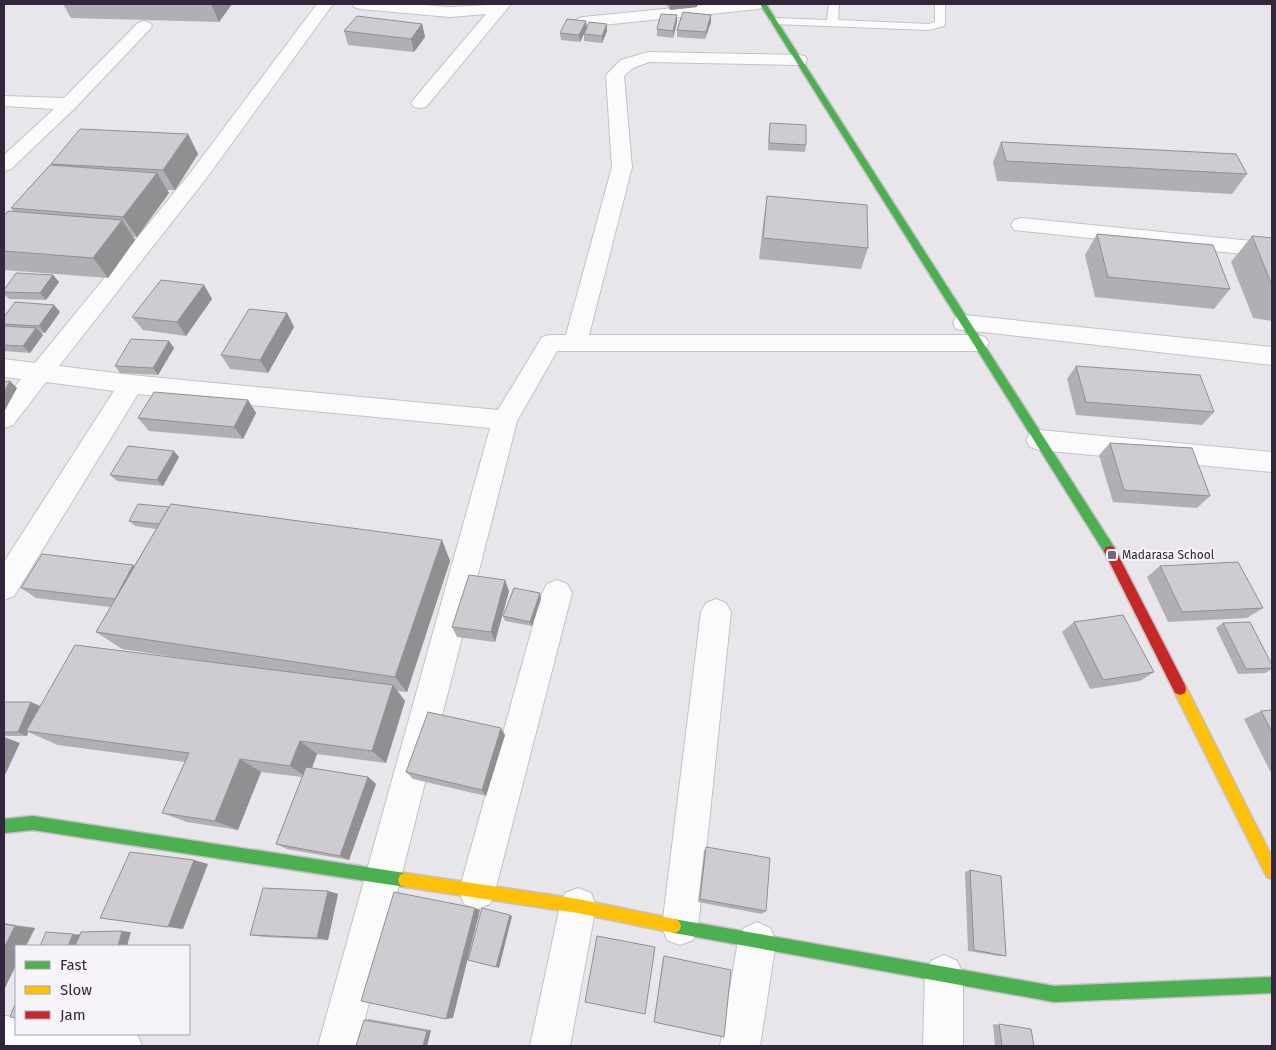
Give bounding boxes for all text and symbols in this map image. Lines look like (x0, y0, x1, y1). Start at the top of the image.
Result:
place label: Madarasa School (1122, 548, 1215, 562)
marker: Madarasa School (1106, 549, 1118, 561)
legend (15, 945, 190, 1035)
text: Fast (60, 956, 87, 974)
text: Slow (60, 981, 92, 999)
text: Jam (60, 1006, 86, 1024)

